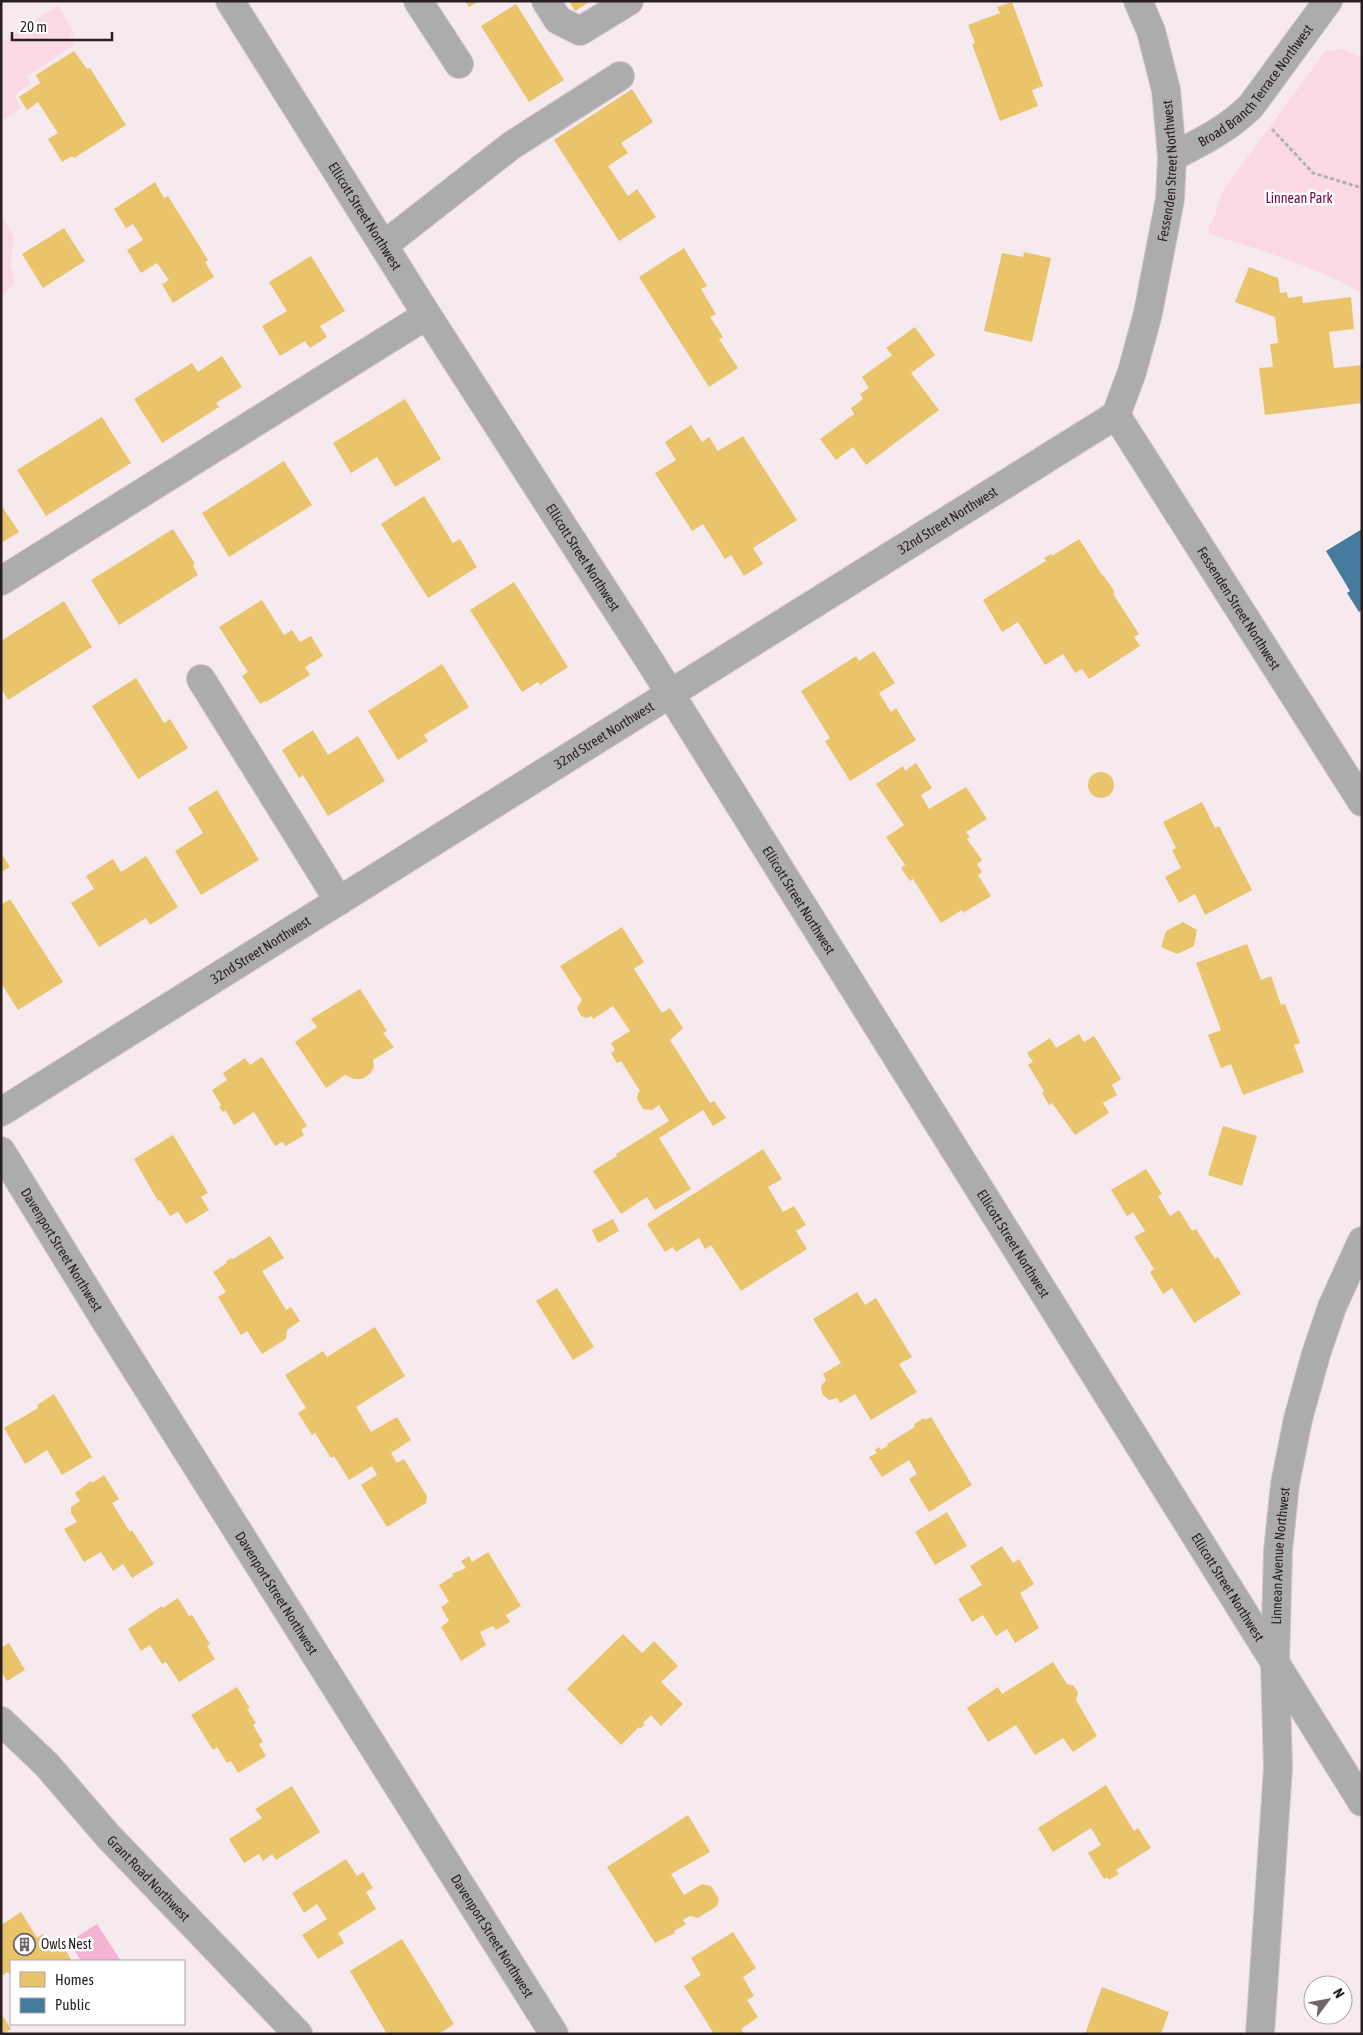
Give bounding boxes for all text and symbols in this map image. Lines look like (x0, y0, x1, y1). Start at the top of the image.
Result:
scale bar (12, 10, 112, 42)
text: 20 m (20, 18, 47, 35)
street label: Broad Branch Terrace Northwest (1195, 21, 1316, 150)
street label: Fessenden Street Northwest (1154, 99, 1180, 243)
street label: Ellicott Street Northwest (325, 159, 405, 273)
park label: Linnean Park (1265, 190, 1333, 206)
street label: 32nd Street Northwest (895, 483, 1000, 558)
street label: Ellicott Street Northwest (543, 501, 623, 614)
street label: Fessenden Street Northwest (1194, 544, 1284, 673)
street label: 32nd Street Northwest (551, 698, 657, 772)
street label: Ellicott Street Northwest (759, 843, 839, 957)
street label: 32nd Street Northwest (208, 913, 313, 987)
street label: Davenport Street Northwest (18, 1185, 106, 1315)
street label: Ellicott Street Northwest (974, 1187, 1053, 1301)
street label: Linnean Avenue Northwest (1268, 1486, 1293, 1625)
street label: Davenport Street Northwest (232, 1529, 321, 1658)
street label: Ellicott Street Northwest (1188, 1530, 1268, 1644)
street label: Grant Road Northwest (104, 1832, 193, 1925)
street label: Davenport Street Northwest (448, 1871, 537, 2000)
building icon: Owls Nest (13, 1932, 37, 1956)
place label: Owls Nest (41, 1936, 92, 1952)
legend (10, 1960, 185, 2025)
text: Homes (55, 1971, 94, 1988)
north arrow (1303, 1975, 1353, 2025)
text: N (1330, 1985, 1348, 2001)
text: Public (55, 1996, 90, 2013)

